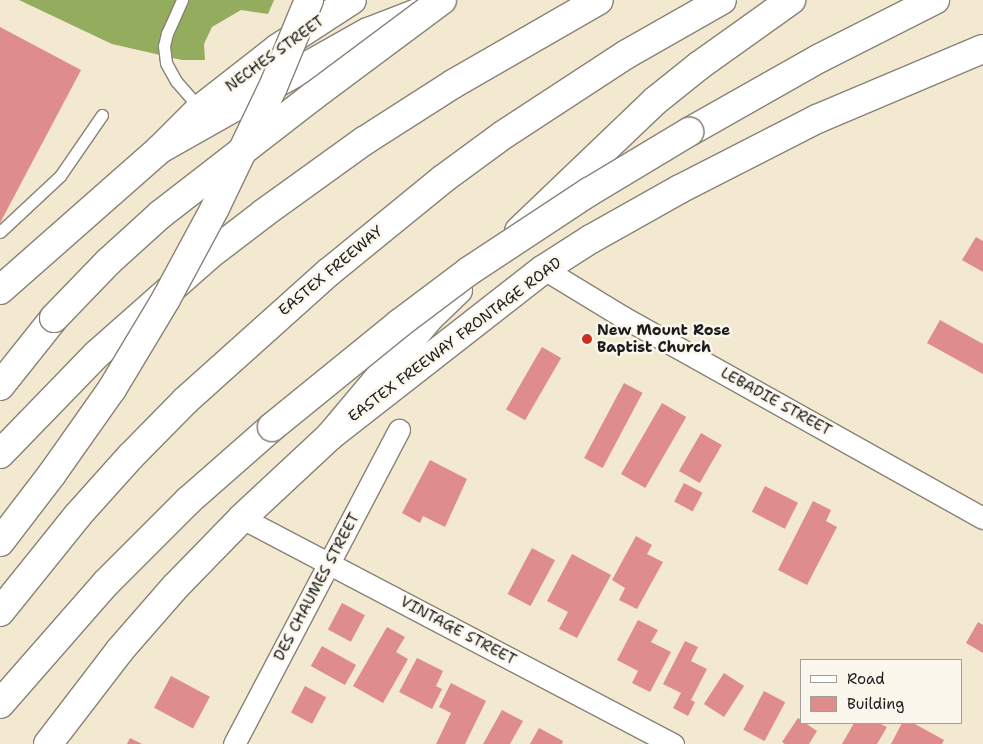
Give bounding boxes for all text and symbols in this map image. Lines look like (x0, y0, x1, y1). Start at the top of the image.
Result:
street label: NECHES STREET (222, 12, 328, 96)
street label: EASTEX FREEWAY (275, 222, 387, 320)
street label: EASTEX FREEWAY FRONTAGE ROAD (345, 254, 565, 426)
place label: New Mount Rose Baptist Church (597, 321, 730, 356)
marker: New Mount Rose Baptist Church (581, 333, 593, 345)
street label: LEBADIE STREET (717, 364, 835, 440)
street label: DES CHAUMES STREET (270, 510, 364, 664)
street label: VINTAGE STREET (397, 593, 519, 669)
legend (800, 659, 963, 724)
text: Road (847, 669, 885, 689)
text: Building (847, 694, 904, 714)

